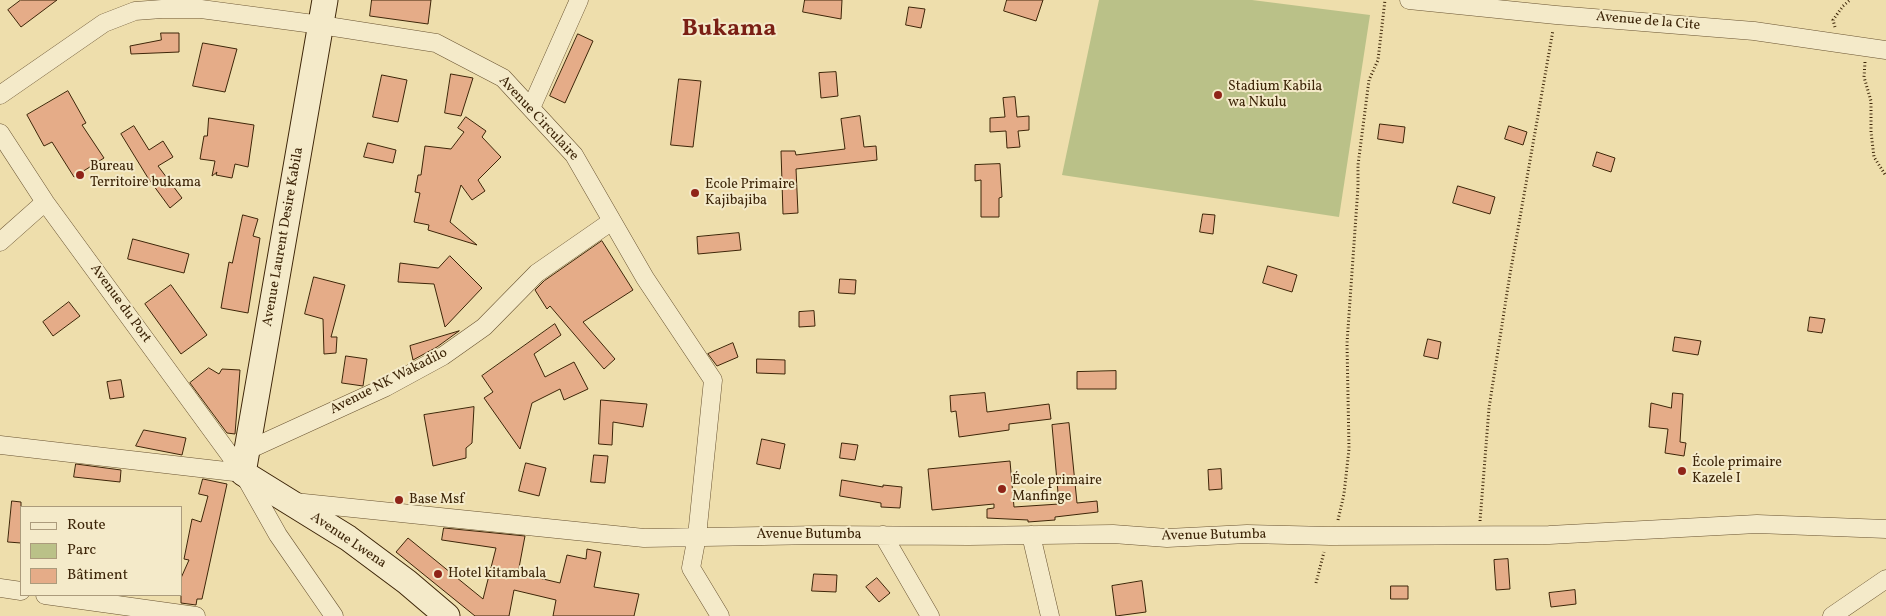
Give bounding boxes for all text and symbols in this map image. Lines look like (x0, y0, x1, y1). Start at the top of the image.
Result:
street label: Avenue de la Cite (1595, 9, 1701, 35)
district label: Bukama (682, 17, 776, 45)
street label: Avenue Circulaire (494, 73, 582, 165)
place label: Stadium Kabila wa Nkulu (1228, 79, 1322, 111)
marker: Stadium Kabila wa Nkulu (1212, 89, 1224, 101)
street label: Avenue Laurent Desire Kabila (260, 146, 308, 328)
place label: Bureau Territoire bukama (90, 159, 201, 192)
marker: Bureau Territoire bukama (74, 169, 86, 181)
place label: Ecole Primaire Kajibajiba (705, 177, 795, 210)
marker: Ecole Primaire Kajibajiba (689, 187, 701, 199)
street label: Avenue du Port (86, 261, 154, 347)
street label: Avenue NK Wakadilo (327, 345, 451, 419)
place label: École primaire Kazele I (1692, 455, 1782, 488)
marker: École primaire Kazele I (1676, 465, 1688, 477)
place label: École primaire Manfinge (1012, 473, 1102, 506)
marker: École primaire Manfinge (996, 483, 1008, 495)
place label: Base Msf (409, 492, 464, 508)
marker: Base Msf (393, 494, 405, 506)
legend (20, 506, 182, 596)
street label: Avenue Lwena (307, 509, 389, 573)
text: Route (67, 515, 106, 536)
street label: Avenue Butumba (756, 527, 862, 543)
street label: Avenue Butumba (1161, 527, 1267, 545)
text: Parc (67, 540, 96, 561)
text: Bâtiment (67, 565, 128, 586)
place label: Hotel kitambala (448, 566, 546, 582)
marker: Hotel kitambala (432, 568, 444, 580)

